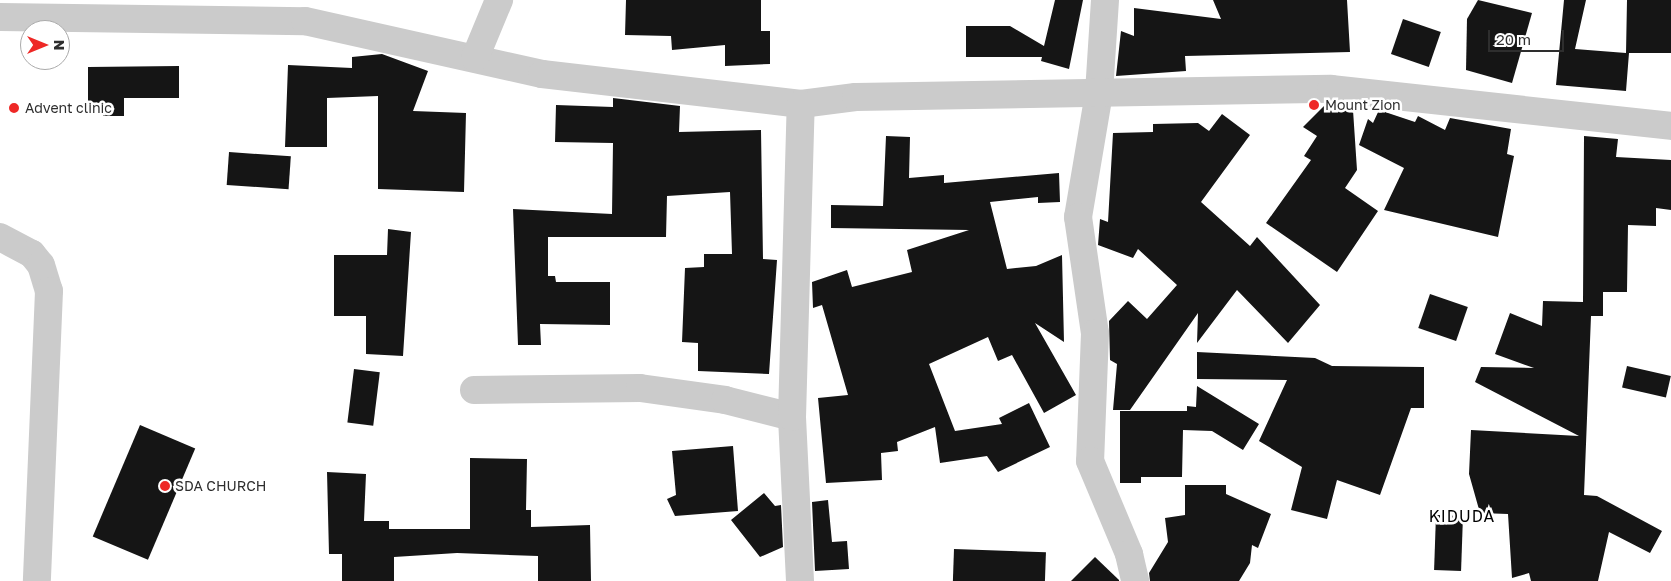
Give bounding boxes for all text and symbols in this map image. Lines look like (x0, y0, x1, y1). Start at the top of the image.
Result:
north arrow (20, 20, 70, 70)
scale bar (1491, 20, 1567, 52)
text: 20 m (1496, 30, 1531, 48)
text: N (51, 40, 68, 50)
place label: Mount Zion (1325, 97, 1401, 113)
marker: Mount Zion (1307, 98, 1321, 112)
place label: Advent clinic (25, 100, 112, 116)
marker: Advent clinic (7, 101, 21, 115)
place label: SDA CHURCH (175, 478, 266, 494)
marker: SDA CHURCH (159, 480, 171, 492)
district label: KIDUDA (1428, 506, 1496, 526)

